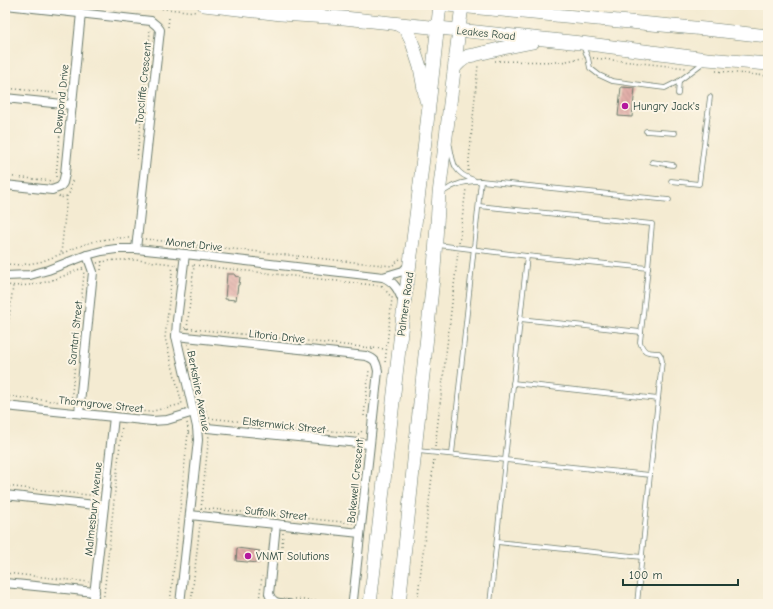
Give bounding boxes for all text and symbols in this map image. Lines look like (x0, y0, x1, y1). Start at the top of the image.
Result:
street label: Leakes Road (456, 24, 516, 43)
street label: Topcliffe Crescent (133, 40, 154, 125)
street label: Dewpond Drive (51, 63, 72, 135)
place label: Hungry Jack's (633, 100, 700, 113)
marker: Hungry Jack's (620, 101, 630, 111)
street label: Monet Drive (165, 235, 224, 254)
street label: Palmers Road (395, 271, 416, 337)
street label: Santari Street (66, 299, 85, 366)
street label: Litoria Drive (248, 327, 306, 346)
street label: Berkshire Avenue (184, 350, 213, 433)
street label: Thorngrove Street (58, 394, 145, 415)
street label: Elsternwick Street (242, 415, 327, 436)
street label: Bakewell Crescent (345, 438, 366, 524)
street label: Malmesbury Avenue (82, 461, 105, 557)
street label: Suffolk Street (244, 504, 309, 523)
place label: VNMT Solutions (256, 550, 330, 563)
marker: VNMT Solutions (243, 551, 253, 561)
scale bar (623, 561, 738, 587)
text: 100 m (629, 568, 662, 582)

